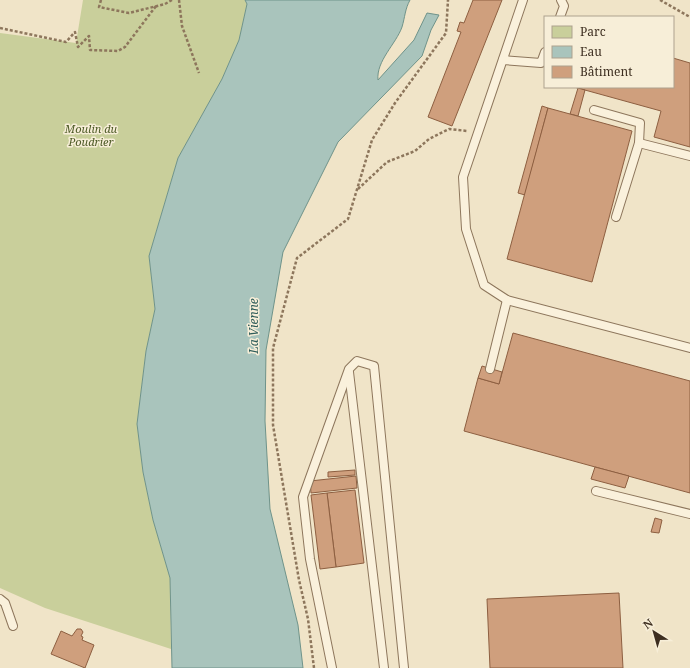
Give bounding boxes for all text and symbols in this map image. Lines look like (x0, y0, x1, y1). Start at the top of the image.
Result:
legend (544, 16, 674, 88)
text: Parc (580, 23, 606, 40)
text: Eau (580, 43, 602, 60)
text: Bâtiment (580, 63, 632, 80)
park label: Moulin du Poudrier (64, 121, 118, 149)
water label: La Vienne (245, 298, 262, 355)
north arrow (634, 612, 674, 652)
text: N (640, 615, 656, 632)

